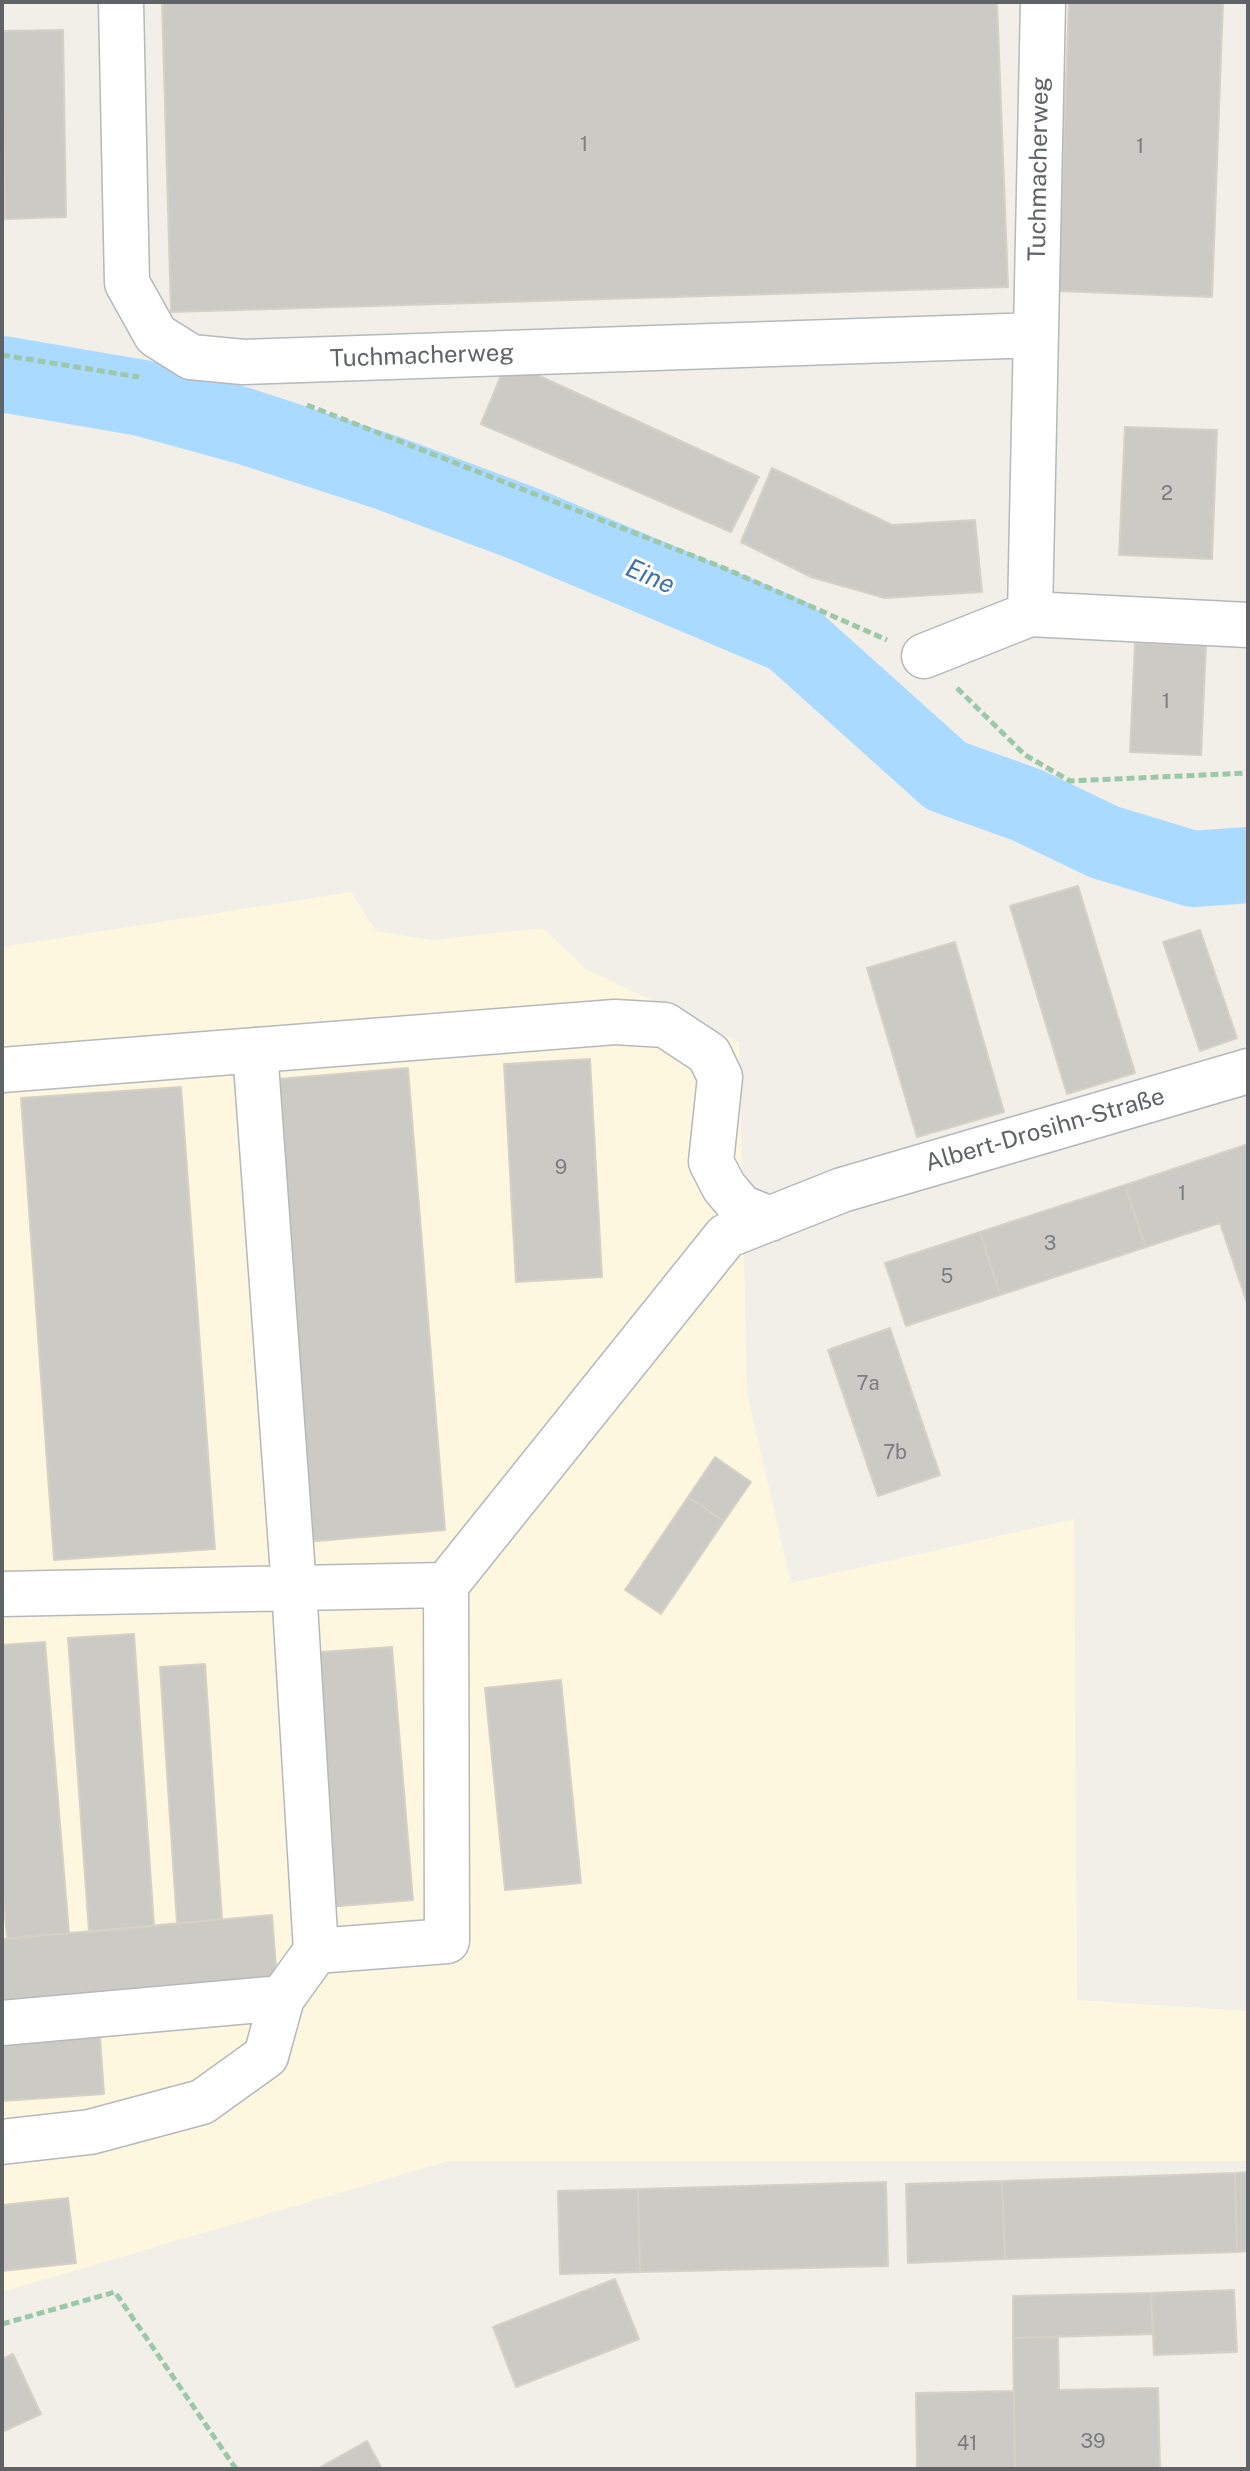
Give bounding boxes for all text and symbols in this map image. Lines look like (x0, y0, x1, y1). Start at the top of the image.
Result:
street label: Tuchmacherweg (1023, 77, 1055, 261)
house number: 1 (580, 133, 588, 157)
house number: 1 (1136, 135, 1144, 159)
street label: Tuchmacherweg (329, 338, 515, 374)
house number: 2 (1161, 482, 1173, 506)
water label: Eine (621, 553, 679, 601)
house number: 1 (1162, 690, 1170, 714)
street label: Albert-Drosihn-Straße (922, 1082, 1168, 1178)
house number: 9 (555, 1156, 567, 1180)
house number: 1 (1178, 1182, 1186, 1206)
house number: 3 (1044, 1232, 1056, 1256)
house number: 5 (941, 1265, 953, 1289)
house number: 7a (856, 1372, 880, 1396)
house number: 7b (883, 1441, 907, 1465)
house number: 39 (1081, 2430, 1105, 2454)
house number: 41 (957, 2432, 977, 2456)

